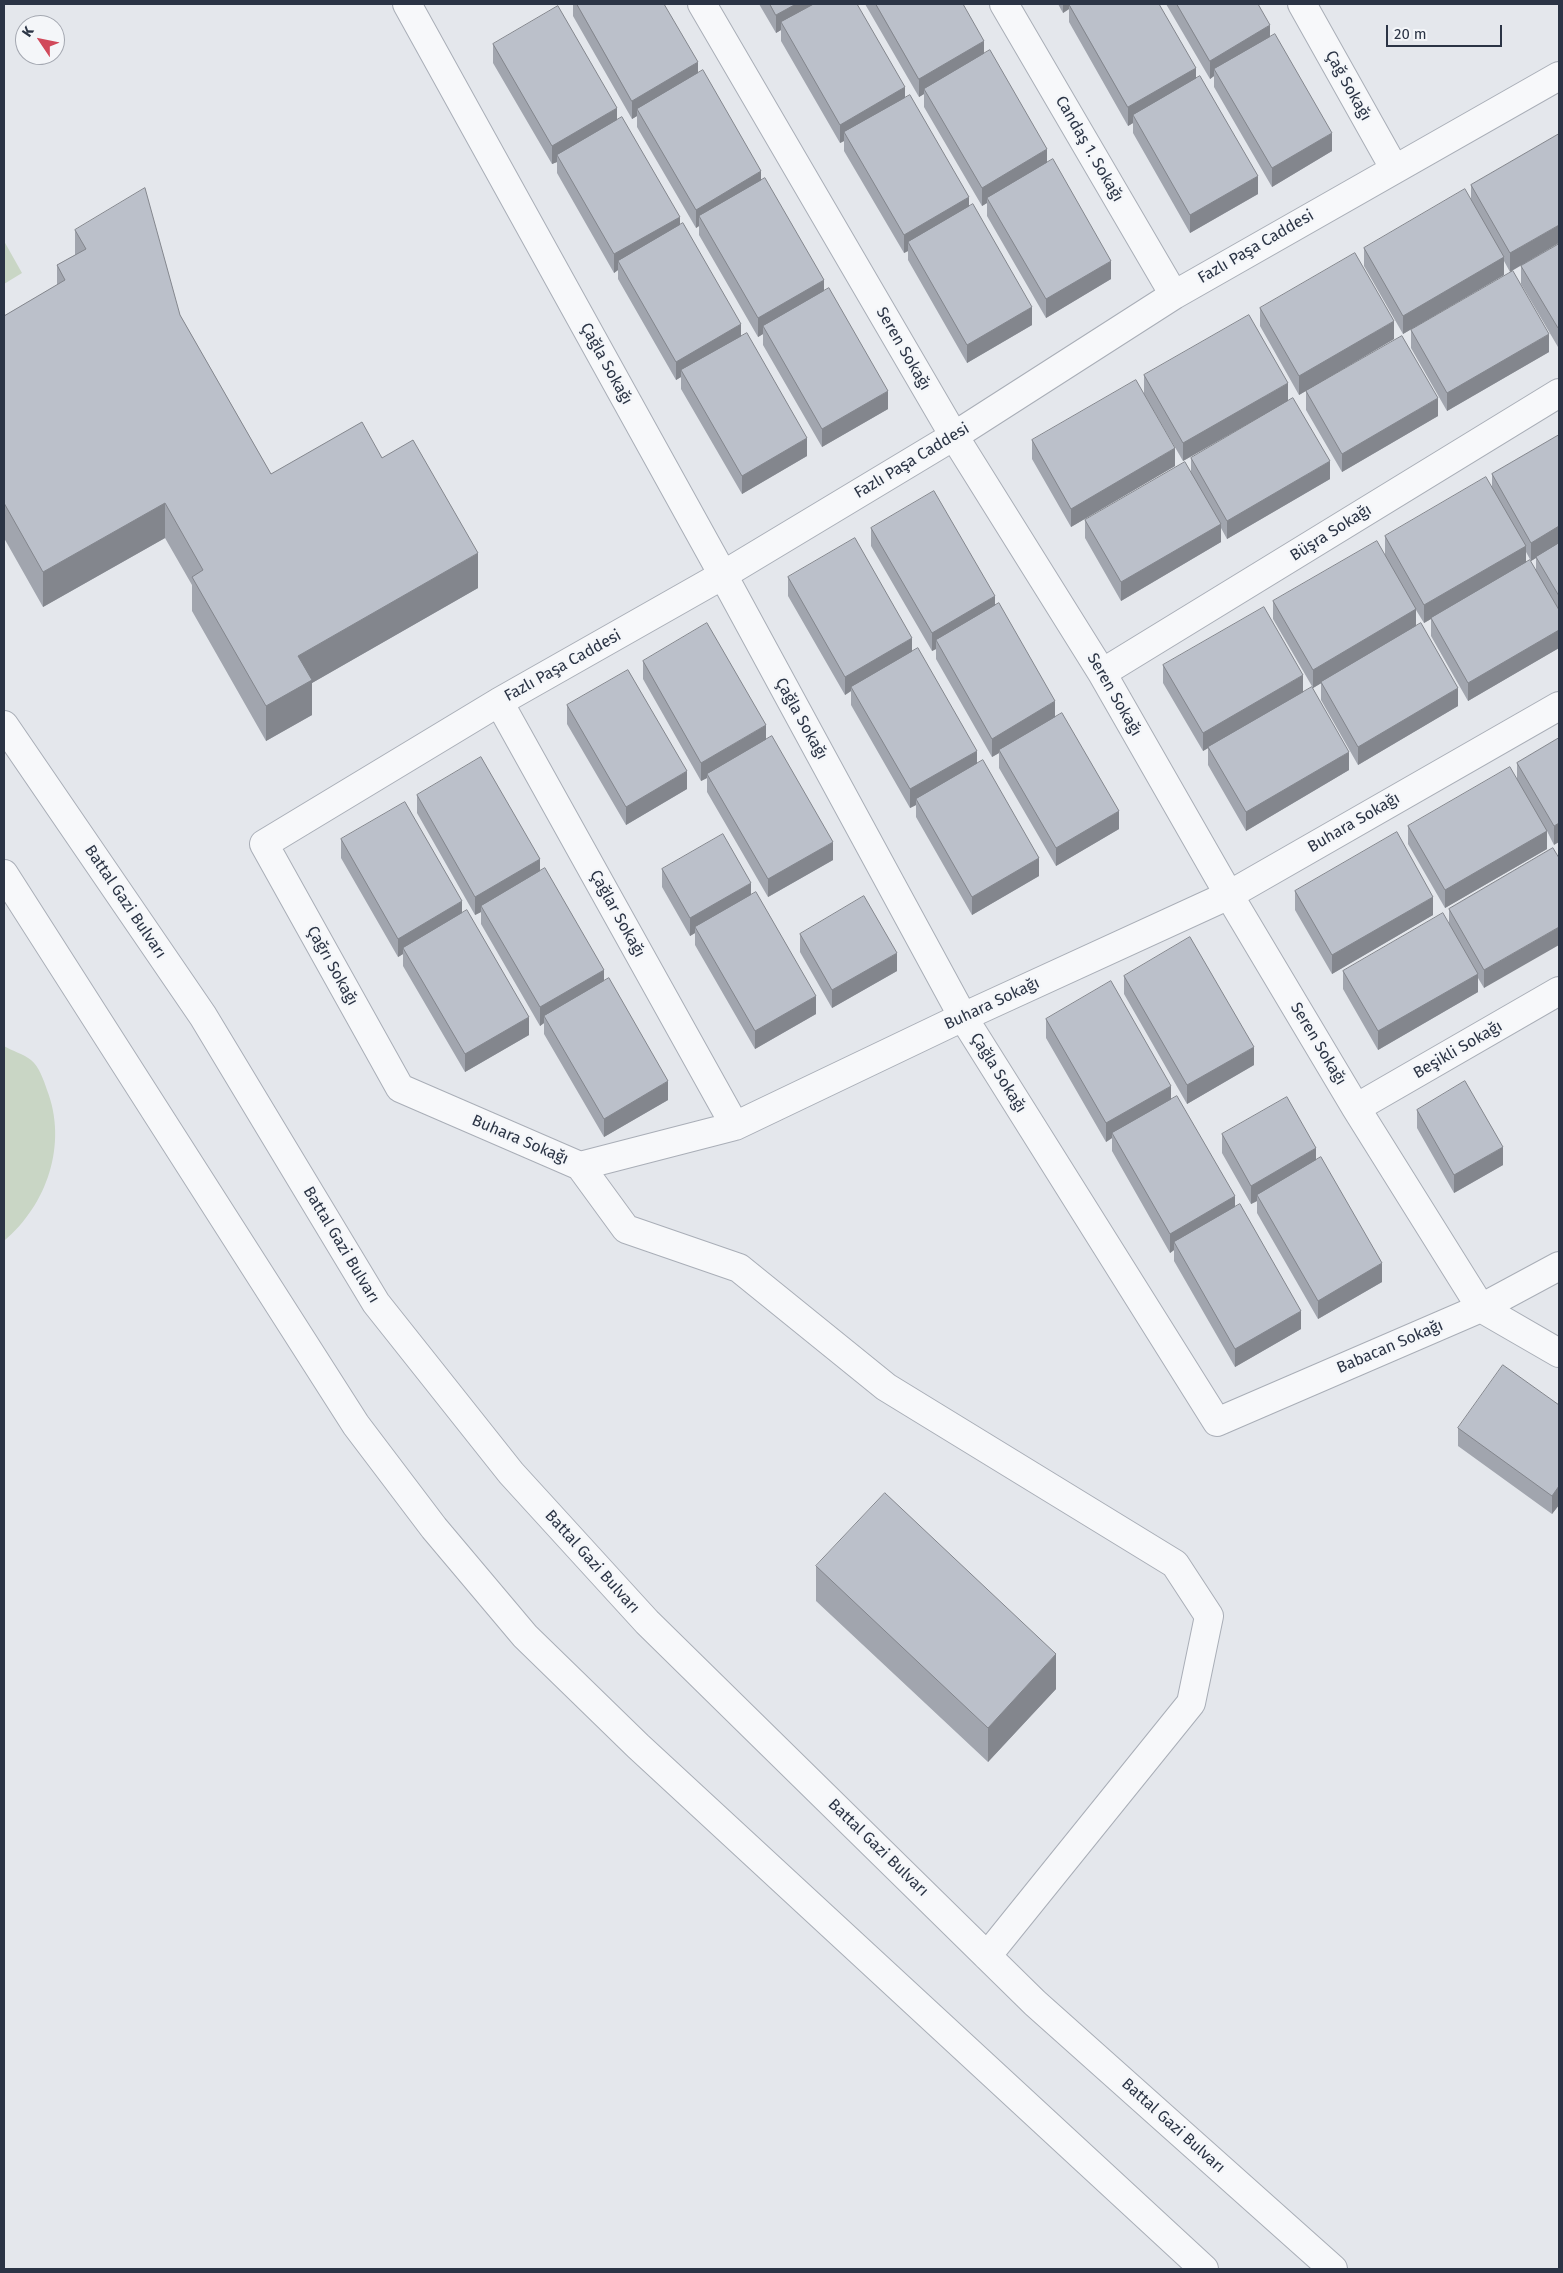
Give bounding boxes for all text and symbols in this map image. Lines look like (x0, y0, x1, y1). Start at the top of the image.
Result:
north arrow (15, 15, 65, 65)
scale bar (1388, 15, 1504, 47)
text: K (18, 23, 38, 40)
text: 20 m (1394, 25, 1427, 43)
street label: Çağ Sokağı (1321, 48, 1375, 124)
street label: Candaş 1. Sokağı (1051, 93, 1127, 205)
street label: Fazlı Paşa Caddesi (1195, 206, 1317, 288)
street label: Seren Sokağı (871, 304, 935, 394)
street label: Çağla Sokağı (576, 320, 636, 408)
street label: Fazlı Paşa Caddesi (851, 419, 973, 503)
street label: Büşra Sokağı (1287, 500, 1375, 566)
street label: Fazlı Paşa Caddesi (501, 626, 625, 706)
street label: Seren Sokağı (1082, 650, 1146, 740)
street label: Çağla Sokağı (771, 675, 831, 763)
street label: Buhara Sokağı (1305, 789, 1403, 857)
street label: Battal Gazi Bulvarı (80, 842, 170, 962)
street label: Çağlar Sokağı (585, 867, 649, 961)
street label: Çağrı Sokağı (302, 923, 362, 1009)
street label: Buhara Sokağı (941, 974, 1043, 1034)
street label: Seren Sokağı (1286, 999, 1350, 1089)
street label: Beşikli Sokağı (1410, 1017, 1506, 1083)
street label: Çağla Sokağı (966, 1029, 1030, 1117)
street label: Buhara Sokağı (469, 1111, 571, 1169)
street label: Battal Gazi Bulvarı (299, 1183, 383, 1307)
street label: Babacan Sokağı (1334, 1316, 1446, 1378)
street label: Battal Gazi Bulvarı (541, 1506, 643, 1618)
street label: Battal Gazi Bulvarı (824, 1795, 932, 1901)
street label: Battal Gazi Bulvarı (1117, 2075, 1229, 2177)

